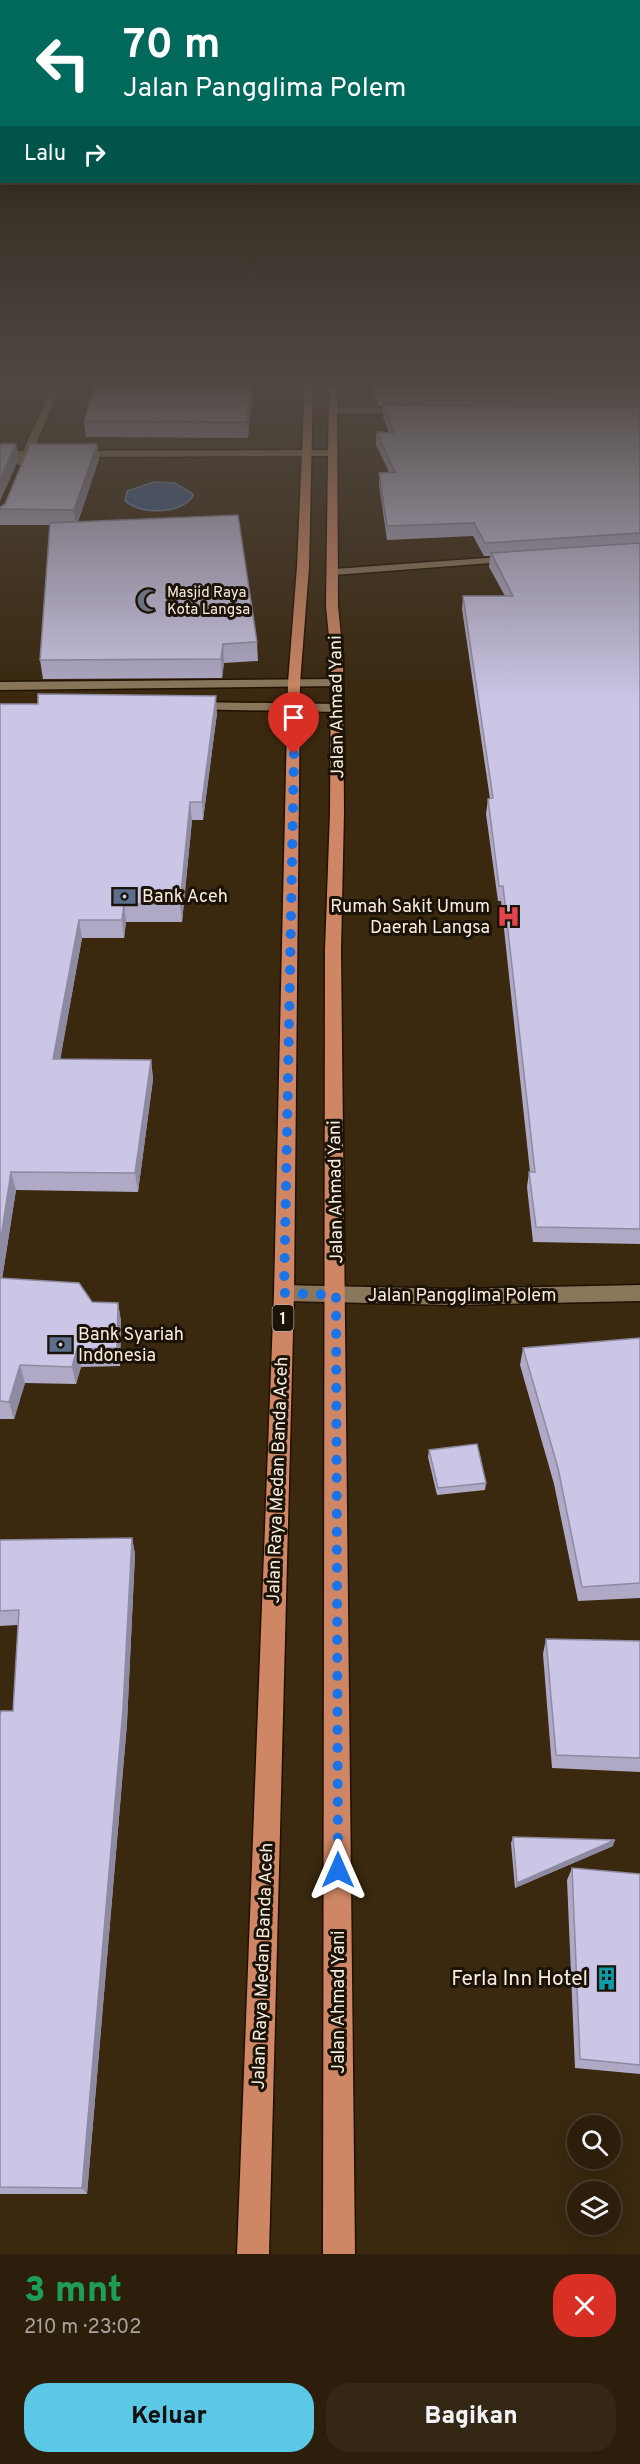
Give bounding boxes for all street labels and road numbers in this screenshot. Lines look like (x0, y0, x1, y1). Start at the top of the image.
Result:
street label: Jalan Ahmad Yani (325, 635, 350, 779)
street label: Jalan Ahmad Yani (324, 1120, 349, 1264)
street label: Jalan Pangglima Polem (368, 1285, 556, 1308)
road number: 1 (272, 1305, 294, 1331)
street label: Jalan Raya Medan Banda Aceh (263, 1356, 294, 1604)
street label: Jalan Raya Medan Banda Aceh (248, 1842, 279, 2090)
street label: Jalan Ahmad Yani (328, 1930, 351, 2074)

